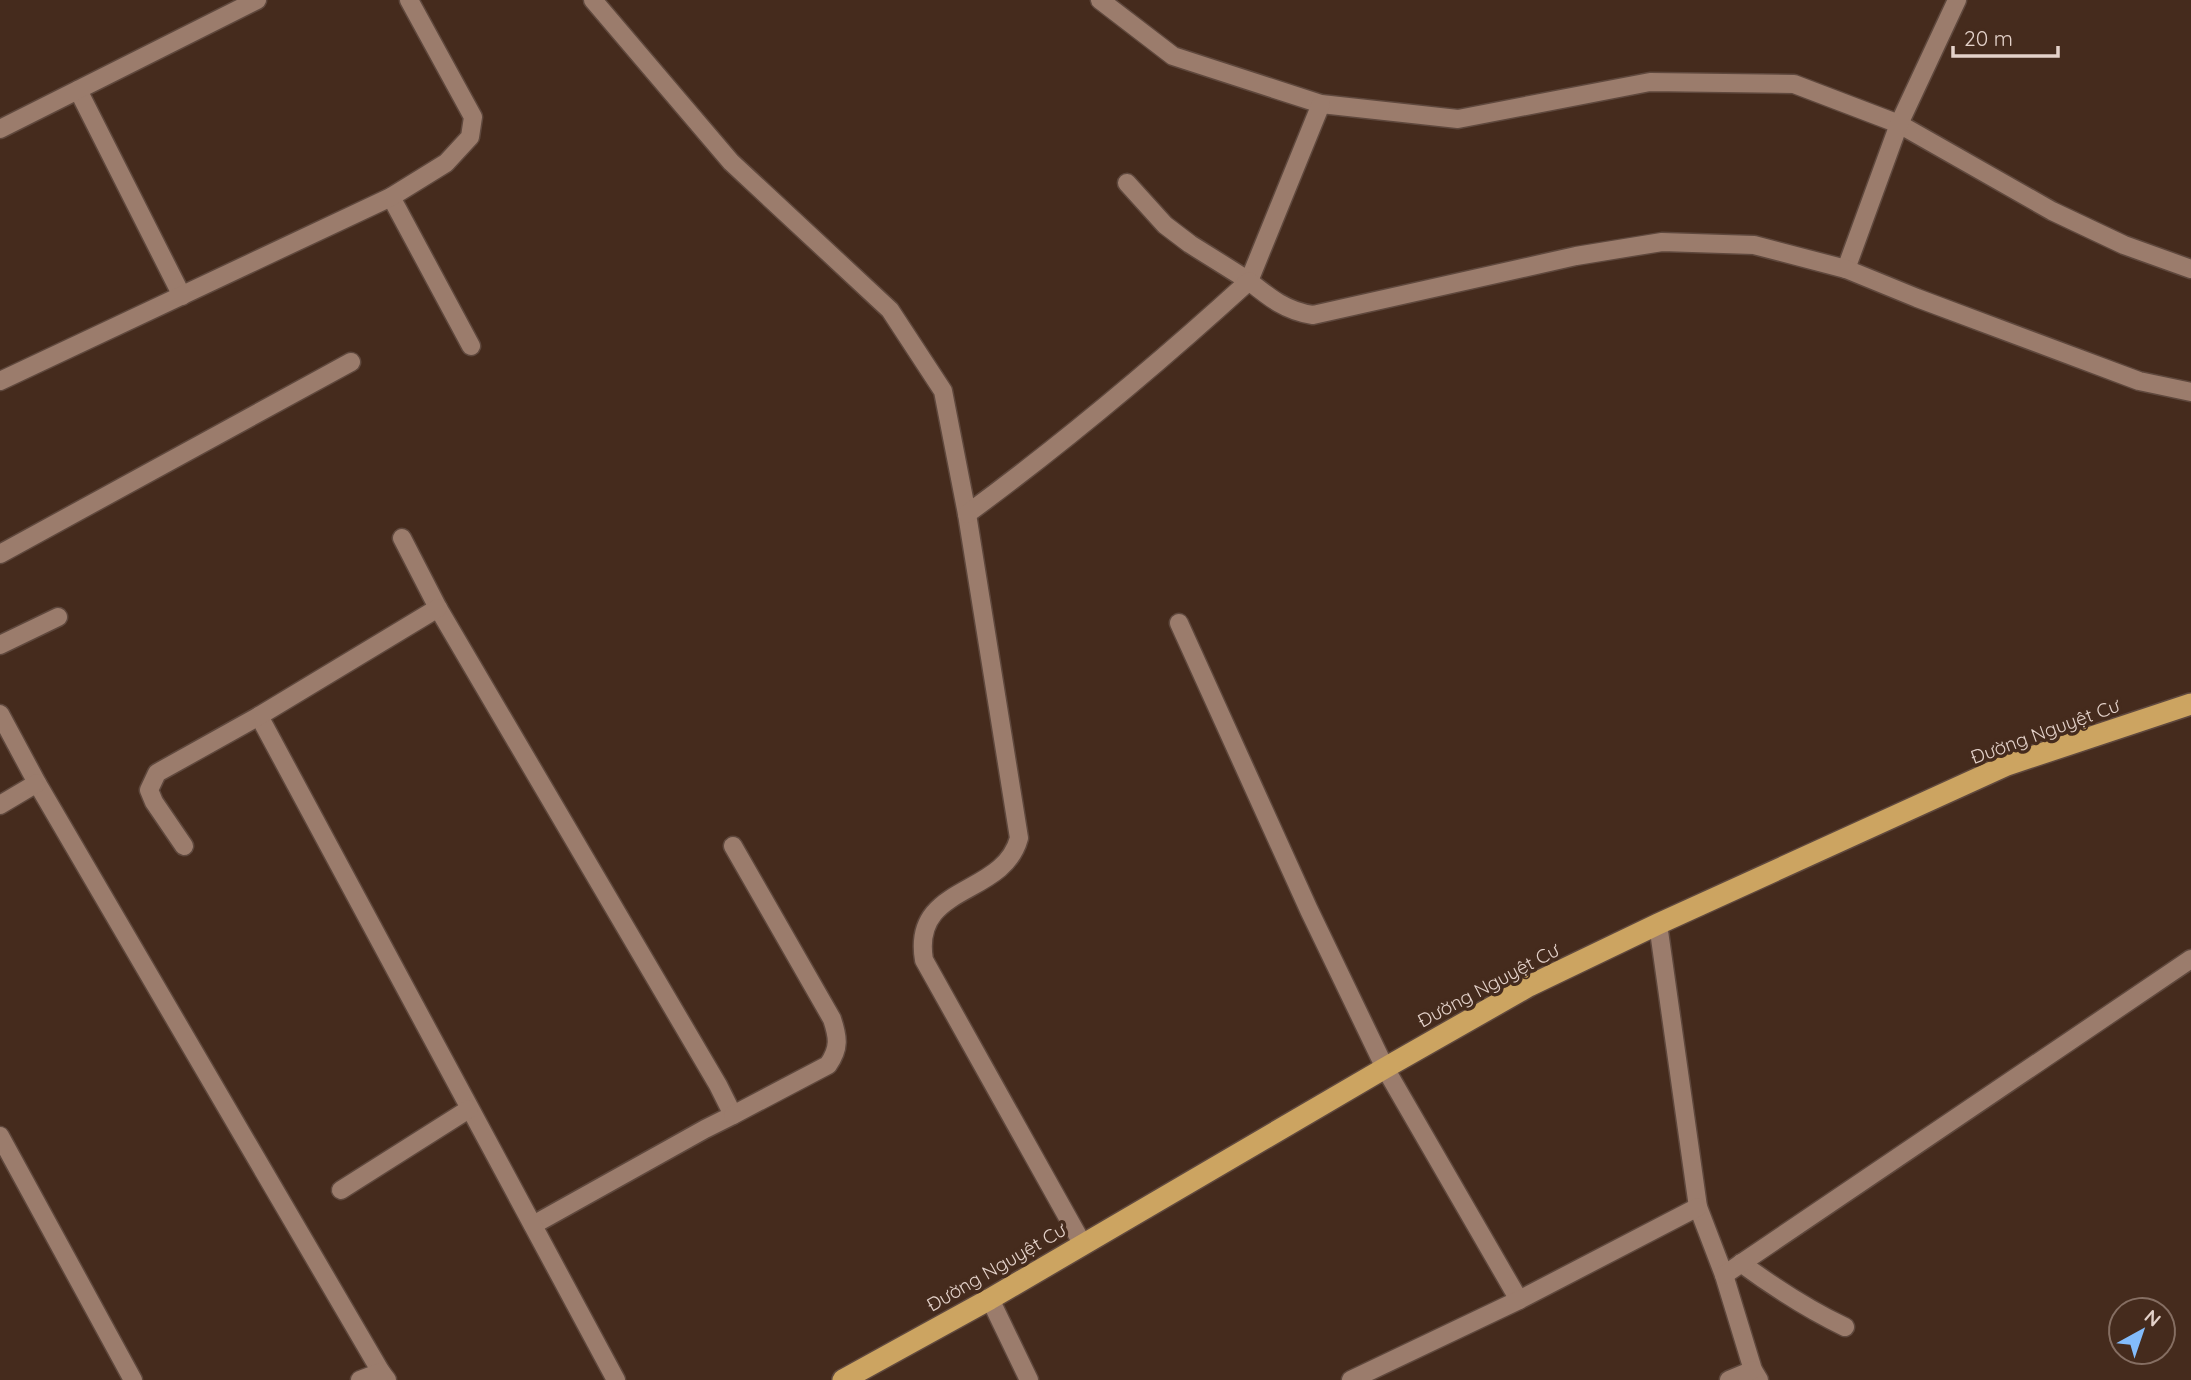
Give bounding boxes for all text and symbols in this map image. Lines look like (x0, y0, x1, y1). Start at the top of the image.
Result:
scale bar (1953, 14, 2058, 58)
text: 20 m (1964, 25, 2013, 51)
street label: Đường Nguyệt Cư (1967, 693, 2124, 769)
street label: Đường Nguyệt Cư (1413, 937, 1564, 1032)
street label: Đường Nguyệt Cư (922, 1217, 1071, 1317)
north arrow (2107, 1296, 2177, 1366)
text: N (2140, 1304, 2166, 1332)

